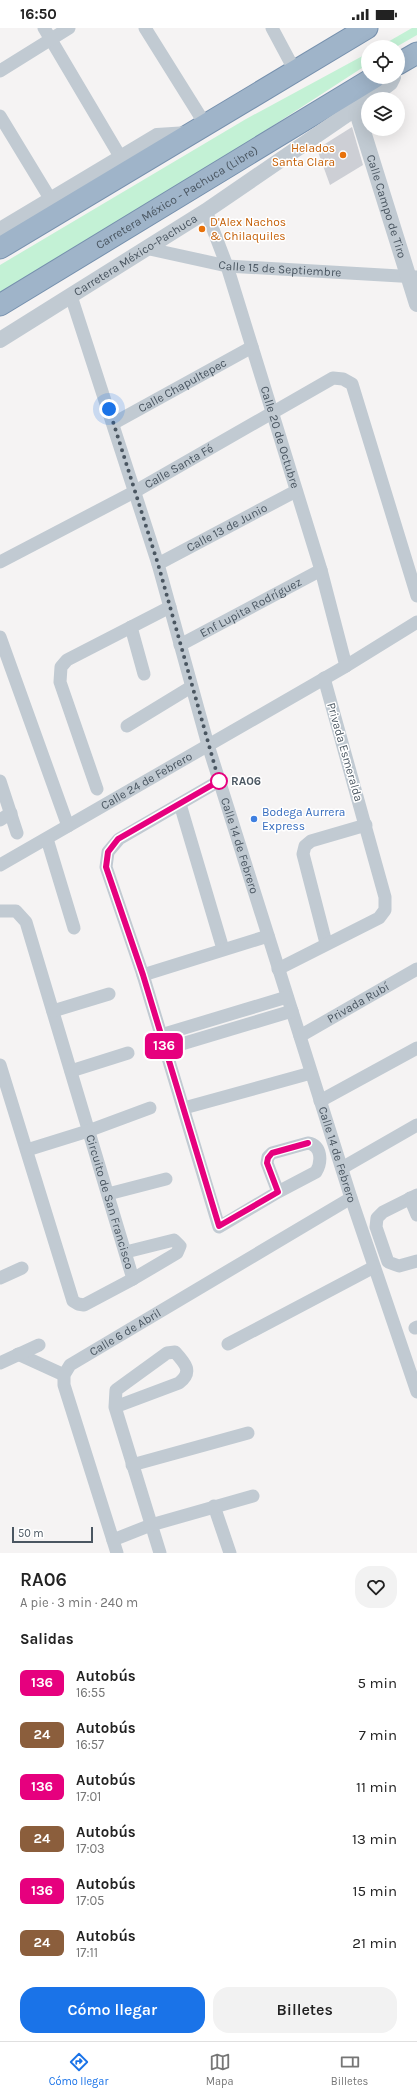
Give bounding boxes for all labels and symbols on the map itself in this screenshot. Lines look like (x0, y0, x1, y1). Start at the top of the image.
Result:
place label: Helados Santa Clara (272, 141, 335, 169)
street label: Carretera México - Pachuca (Libre) (93, 143, 260, 252)
marker: Helados Santa Clara (338, 150, 348, 160)
street label: Calle Campo de Tiro (364, 153, 409, 260)
street label: Carretera México-Pachuca (71, 211, 200, 299)
place label: D'Alex Nachos & Chilaquiles (210, 215, 286, 243)
marker: D'Alex Nachos & Chilaquiles (197, 224, 207, 234)
street label: Calle 15 de Septiembre (217, 257, 342, 280)
street label: Calle Chapultepec (136, 355, 229, 415)
street label: Calle 20 de Octubre (258, 384, 302, 490)
your location (99, 399, 119, 419)
street label: Calle Santa Fé (142, 441, 216, 491)
street label: Calle 13 de Junio (184, 500, 270, 555)
street label: Enf Lupita Rodríguez (197, 574, 304, 640)
street label: Privada Esmeralda (324, 701, 366, 803)
street label: Calle 24 de Febrero (98, 749, 195, 813)
marker: RA06 (210, 772, 228, 790)
place label: RA06 (231, 774, 261, 788)
street label: Calle 14 de Febrero (218, 796, 261, 895)
place label: Bodega Aurrera Express (262, 805, 345, 833)
marker: Bodega Aurrera Express (249, 814, 259, 824)
street label: Privada Rubí (325, 979, 392, 1026)
line badge: 136 (141, 1033, 187, 1059)
street label: Calle 14 de Febrero (316, 1105, 359, 1204)
street label: Circuito de San Francisco (83, 1133, 137, 1271)
street label: Calle 6 de Abril (87, 1306, 164, 1359)
scale bar (12, 1525, 93, 1544)

